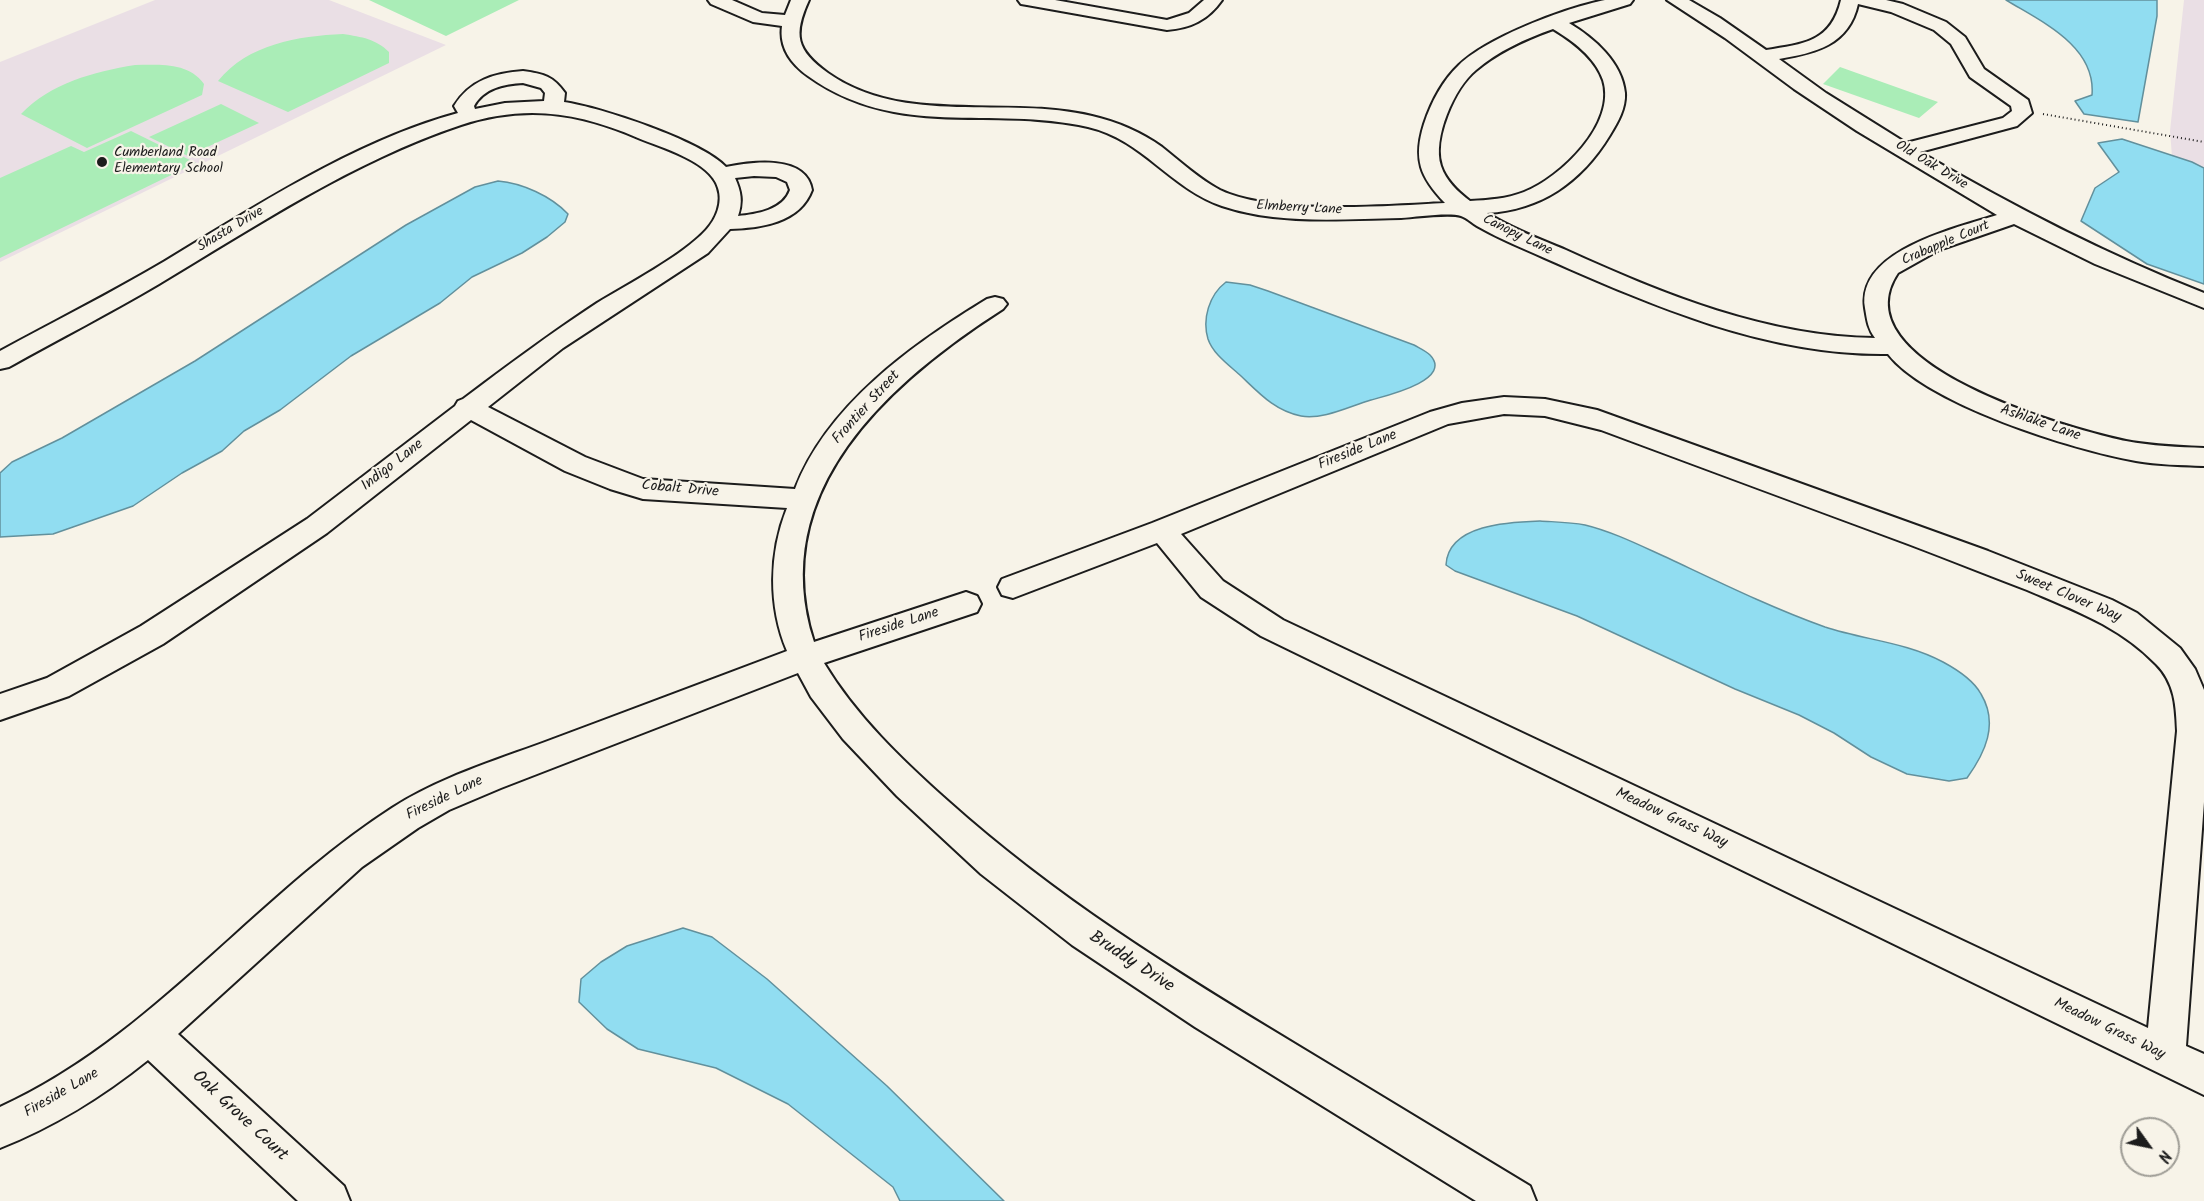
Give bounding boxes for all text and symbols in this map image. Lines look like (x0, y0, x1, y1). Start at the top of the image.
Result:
street label: Old Oak Drive (1892, 138, 1970, 194)
place label: Cumberland Road Elementary School (114, 146, 223, 178)
marker: Cumberland Road Elementary School (95, 155, 109, 169)
street label: Elmberry Lane (1256, 198, 1342, 220)
street label: Shasta Drive (195, 204, 267, 256)
street label: Canopy Lane (1479, 212, 1555, 260)
street label: Crabapple Court (1900, 218, 1992, 270)
street label: Frontier Street (829, 368, 905, 448)
street label: Ashlake Lane (1997, 402, 2083, 446)
street label: Fireside Lane (1316, 427, 1400, 475)
street label: Indigo Lane (358, 436, 428, 496)
street label: Cobalt Drive (641, 478, 719, 502)
street label: Sweet Clover Way (2013, 567, 2123, 627)
street label: Fireside Lane (857, 605, 941, 647)
street label: Fireside Lane (404, 773, 486, 825)
street label: Meadow Grass Way (1612, 785, 1730, 853)
street label: Bruddy Drive (1084, 927, 1178, 999)
street label: Meadow Grass Way (2050, 995, 2168, 1065)
street label: Fireside Lane (21, 1065, 103, 1123)
street label: Oak Grove Court (186, 1067, 292, 1167)
north arrow (2120, 1117, 2180, 1177)
text: N (2151, 1145, 2177, 1167)

